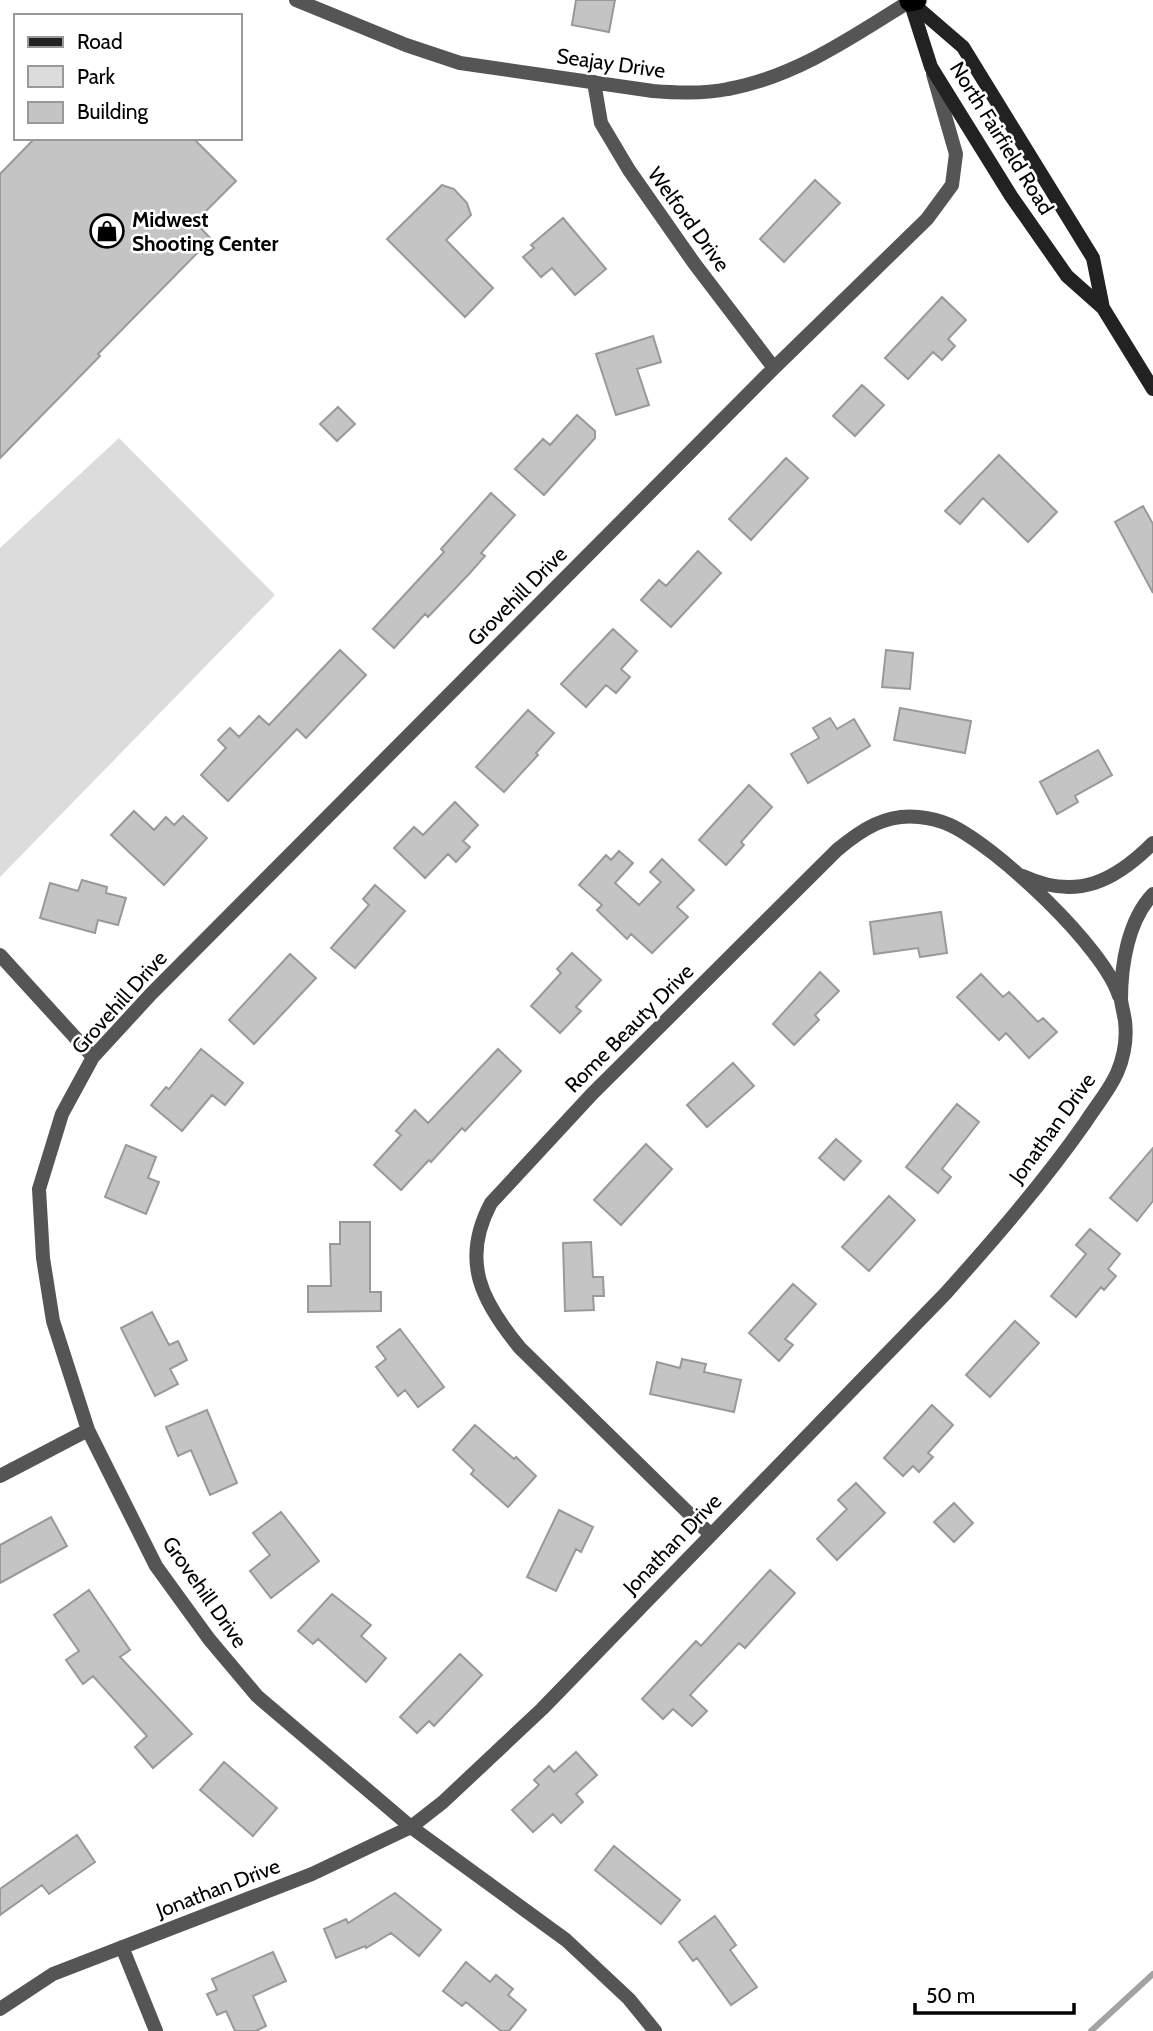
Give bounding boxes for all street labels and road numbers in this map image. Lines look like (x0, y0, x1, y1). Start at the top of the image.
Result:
street label: Seajay Drive (555, 43, 667, 84)
street label: North Fairfield Road (945, 57, 1059, 219)
street label: Welford Drive (643, 162, 735, 276)
street label: Grovehill Drive (462, 541, 572, 651)
street label: Grovehill Drive (66, 945, 172, 1059)
street label: Rome Beauty Drive (559, 958, 699, 1098)
street label: Jonathan Drive (1003, 1068, 1101, 1189)
street label: Jonathan Drive (617, 1488, 726, 1600)
street label: Grovehill Drive (157, 1532, 253, 1653)
street label: Jonathan Drive (152, 1853, 284, 1923)

